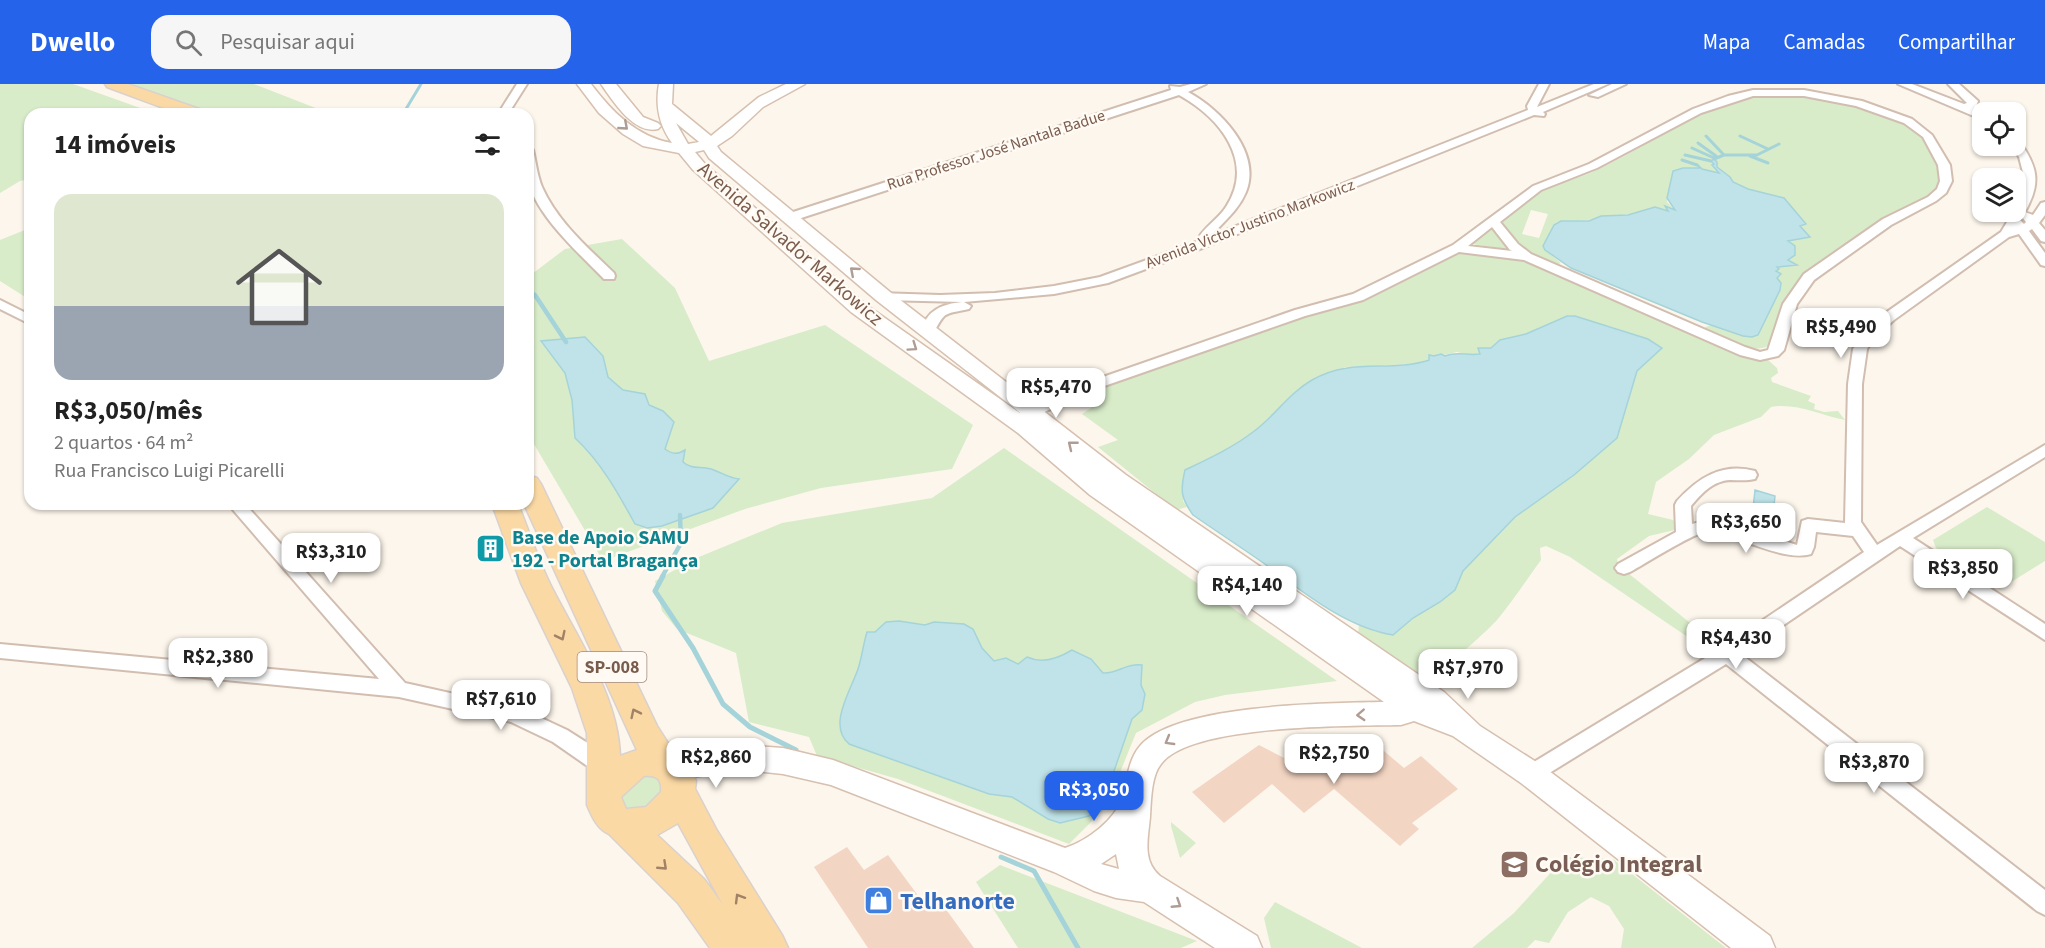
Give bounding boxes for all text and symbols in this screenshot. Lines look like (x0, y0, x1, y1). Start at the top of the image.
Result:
search box (151, 15, 571, 69)
text: Dwello (30, 22, 115, 62)
icon: search (172, 26, 205, 59)
text: Pesquisar aqui (220, 26, 355, 58)
text: Mapa (1703, 27, 1750, 57)
text: Camadas (1783, 27, 1865, 57)
text: Compartilhar (1898, 27, 2015, 57)
map controls (1972, 102, 2026, 222)
button: locate (1972, 102, 2026, 156)
street label: Rua Professor José Nantala Badue (884, 104, 1108, 196)
one-way arrow (617, 119, 628, 130)
text: 14 imóveis (54, 126, 176, 163)
icon: filters (471, 128, 504, 161)
street label: Avenida Salvador Markowicz (691, 156, 889, 332)
button: layers (1972, 168, 2026, 222)
street label: Avenida Victor Justino Markowicz (1142, 174, 1358, 274)
icon: home (225, 233, 333, 341)
one-way arrow (850, 267, 861, 278)
pin: R$5,490 (1786, 308, 1896, 359)
text: R$5,490 (1805, 313, 1877, 341)
one-way arrow (906, 340, 917, 351)
pin: R$5,470 (1001, 368, 1111, 419)
text: R$5,470 (1020, 373, 1092, 401)
text: R$3,050/mês (54, 392, 202, 429)
text: 2 quartos · 64 m² (54, 429, 193, 457)
one-way arrow (1068, 441, 1079, 452)
text: Rua Francisco Luigi Picarelli (54, 457, 285, 485)
pin: R$3,650 (1691, 503, 1801, 554)
text: R$3,650 (1710, 508, 1782, 536)
place label: Base de Apoio SAMU 192 - Portal Bragança (512, 524, 698, 575)
pin: R$3,310 (276, 533, 386, 584)
building icon: Base de Apoio SAMU 192 - Portal Bragança (475, 533, 507, 565)
text: R$3,310 (295, 538, 367, 566)
pin: R$3,850 (1908, 549, 2018, 600)
text: R$3,850 (1927, 554, 1999, 582)
pin: R$4,140 (1192, 566, 1302, 617)
text: R$4,140 (1211, 571, 1283, 599)
pin: R$4,430 (1681, 619, 1791, 670)
text: R$4,430 (1700, 624, 1772, 652)
one-way arrow (553, 629, 565, 640)
pin: R$2,380 (163, 638, 273, 689)
text: R$2,380 (182, 643, 254, 671)
pin: R$7,970 (1413, 649, 1523, 700)
road number: SP-008 (578, 652, 646, 682)
text: R$7,970 (1432, 654, 1504, 682)
pin: R$7,610 (446, 680, 556, 731)
text: R$7,610 (465, 685, 537, 713)
one-way arrow (630, 709, 642, 720)
one-way arrow (1356, 709, 1365, 722)
one-way arrow (1165, 734, 1175, 745)
pin: R$2,750 (1279, 734, 1389, 785)
pin: R$2,860 (661, 738, 771, 789)
text: R$2,750 (1298, 739, 1370, 767)
text: R$2,860 (680, 743, 752, 771)
pin: R$3,870 (1819, 743, 1929, 794)
text: R$3,870 (1838, 748, 1910, 776)
pin: R$3,050 (1039, 771, 1149, 822)
text: R$3,050 (1058, 776, 1130, 804)
place label: Colégio Integral (1535, 847, 1702, 882)
school or university icon: Colégio Integral (1498, 848, 1530, 880)
one-way arrow (657, 859, 667, 870)
place label: Telhanorte (900, 884, 1015, 919)
shop icon: Telhanorte (863, 885, 895, 917)
one-way arrow (734, 894, 746, 904)
one-way arrow (1170, 897, 1181, 908)

